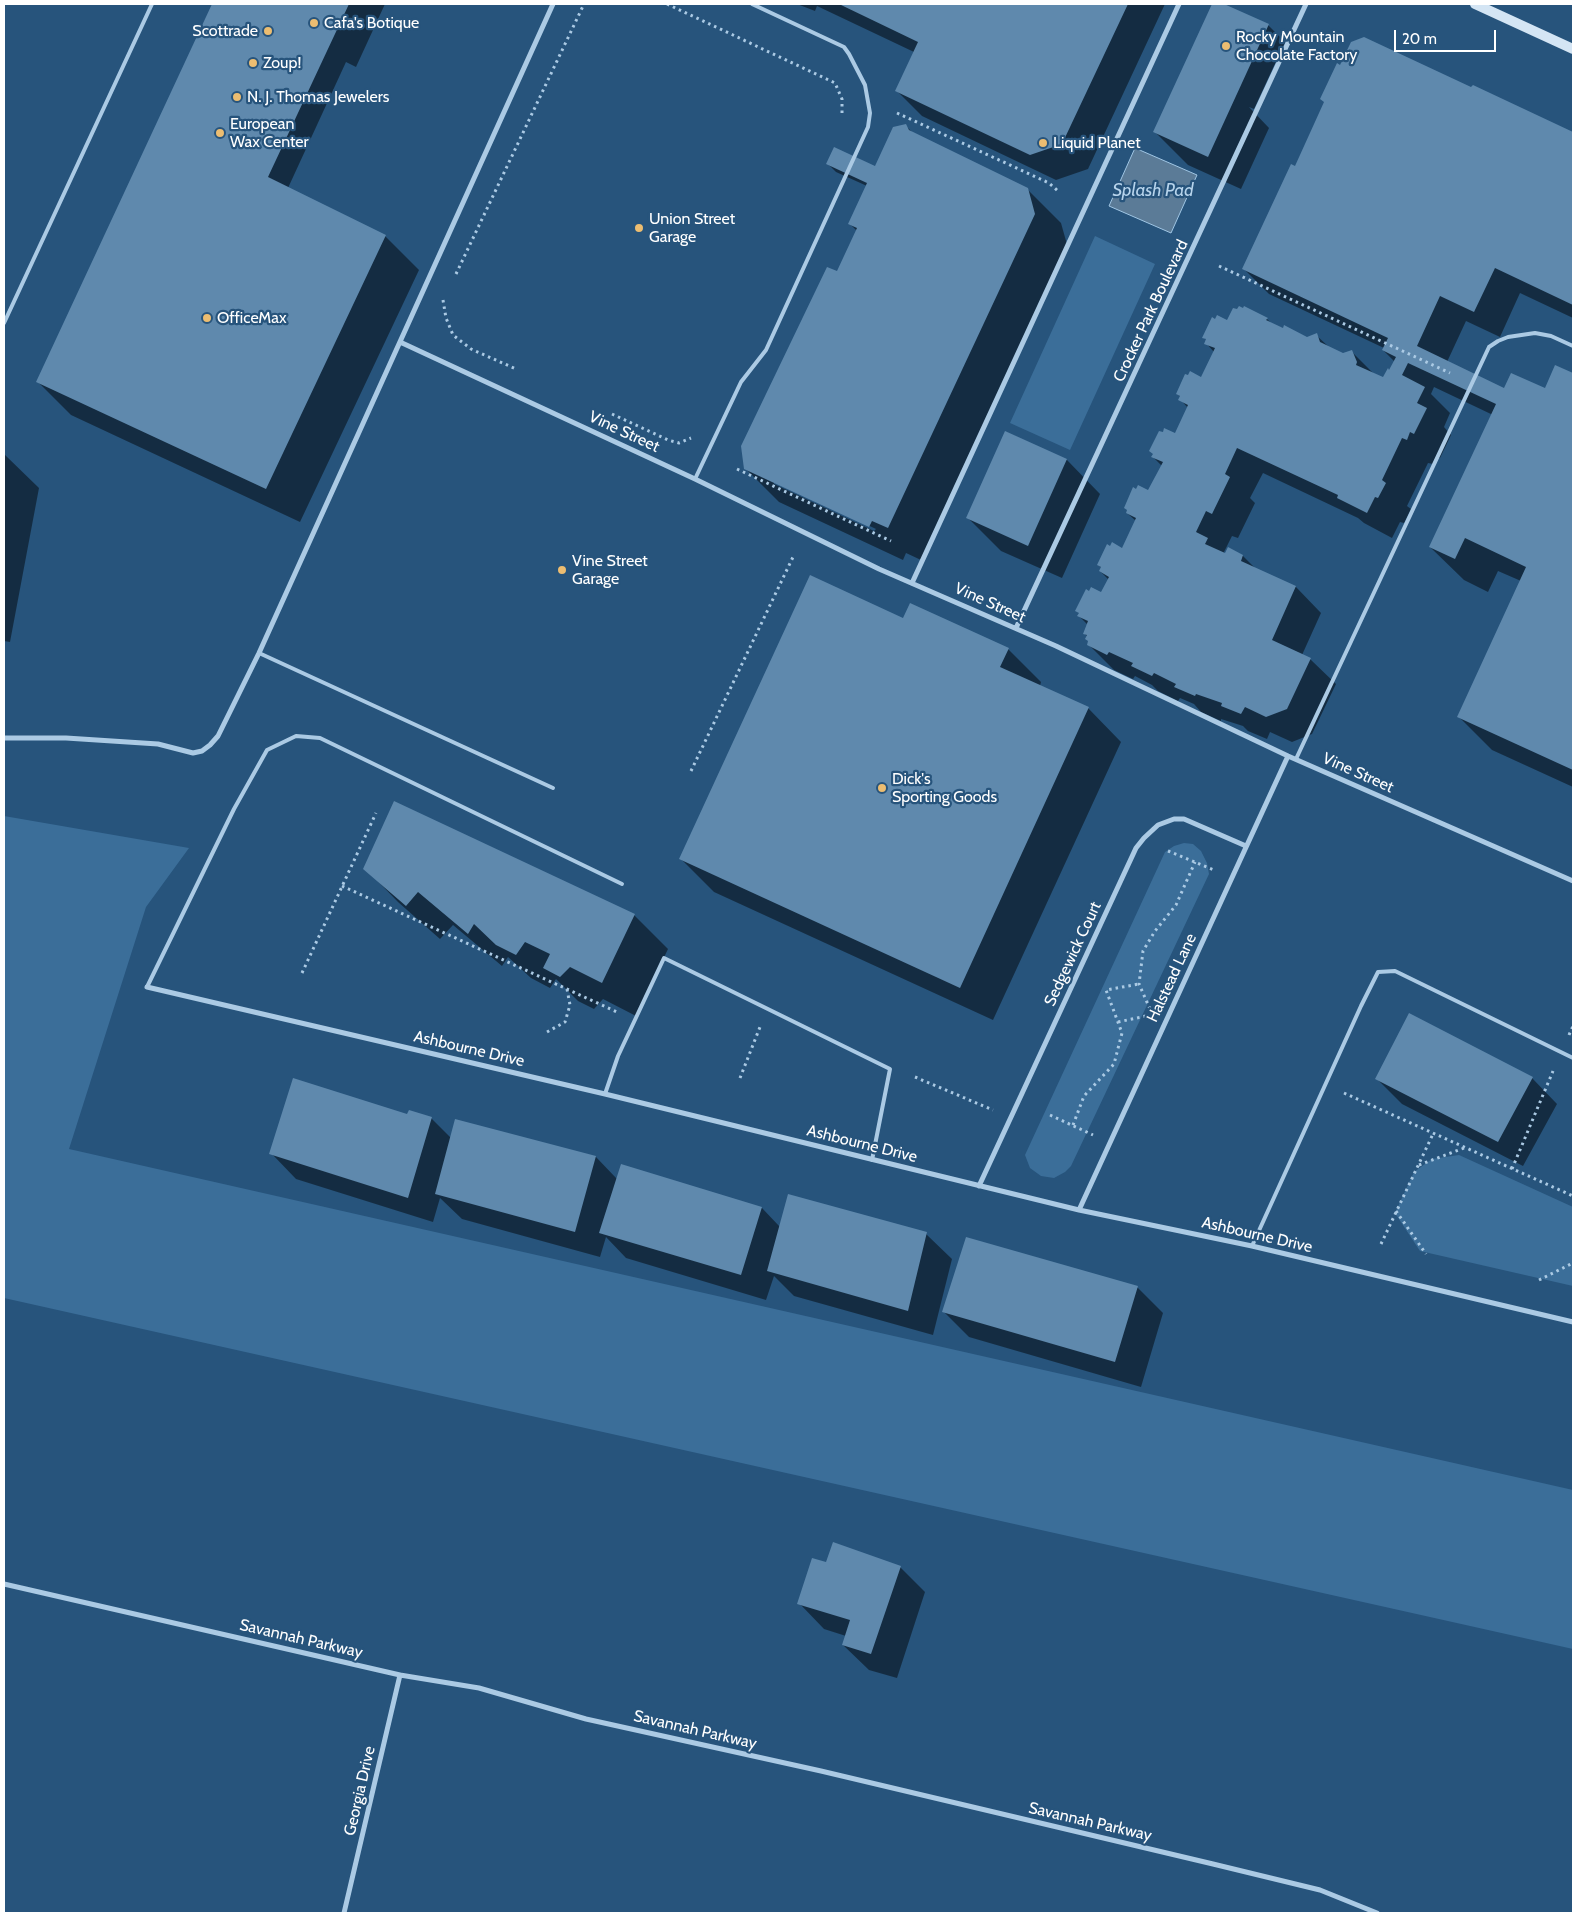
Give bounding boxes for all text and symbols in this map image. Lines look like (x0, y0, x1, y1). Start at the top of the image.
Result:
place label: Cafa's Botique (324, 13, 419, 33)
marker: Cafa's Botique (308, 17, 320, 29)
scale bar (1397, 20, 1500, 52)
place label: Scottrade (192, 21, 258, 41)
marker: Scottrade (262, 25, 274, 37)
place label: Rocky Mountain Chocolate Factory (1236, 27, 1357, 65)
text: 20 m (1402, 30, 1437, 48)
marker: Rocky Mountain Chocolate Factory (1220, 40, 1232, 52)
place label: Zoup! (263, 53, 301, 73)
marker: Zoup! (247, 57, 259, 69)
place label: N. J. Thomas Jewelers (247, 87, 389, 107)
marker: N. J. Thomas Jewelers (231, 91, 243, 103)
place label: European Wax Center (230, 114, 309, 152)
marker: European Wax Center (214, 127, 226, 139)
place label: Liquid Planet (1053, 133, 1141, 153)
marker: Liquid Planet (1037, 137, 1049, 149)
water label: Splash Pad (1112, 180, 1194, 202)
place label: Union Street Garage (649, 209, 735, 247)
marker: Union Street Garage (633, 222, 645, 234)
street label: Crocker Park Boulevard (1110, 237, 1192, 385)
place label: OfficeMax (217, 308, 287, 328)
marker: OfficeMax (201, 312, 213, 324)
street label: Vine Street (586, 407, 662, 457)
place label: Vine Street Garage (572, 551, 648, 589)
marker: Vine Street Garage (556, 564, 568, 576)
street label: Vine Street (952, 579, 1028, 627)
street label: Vine Street (1320, 749, 1396, 797)
place label: Dick's Sporting Goods (892, 769, 997, 807)
marker: Dick's Sporting Goods (876, 782, 888, 794)
street label: Sedgewick Court (1040, 899, 1106, 1009)
street label: Halstead Lane (1143, 931, 1201, 1025)
street label: Ashbourne Drive (412, 1027, 526, 1071)
street label: Ashbourne Drive (805, 1121, 919, 1167)
street label: Ashbourne Drive (1200, 1213, 1314, 1257)
street label: Savannah Parkway (238, 1615, 364, 1663)
street label: Savannah Parkway (632, 1706, 758, 1754)
street label: Georgia Drive (340, 1744, 380, 1838)
street label: Savannah Parkway (1027, 1798, 1153, 1846)

